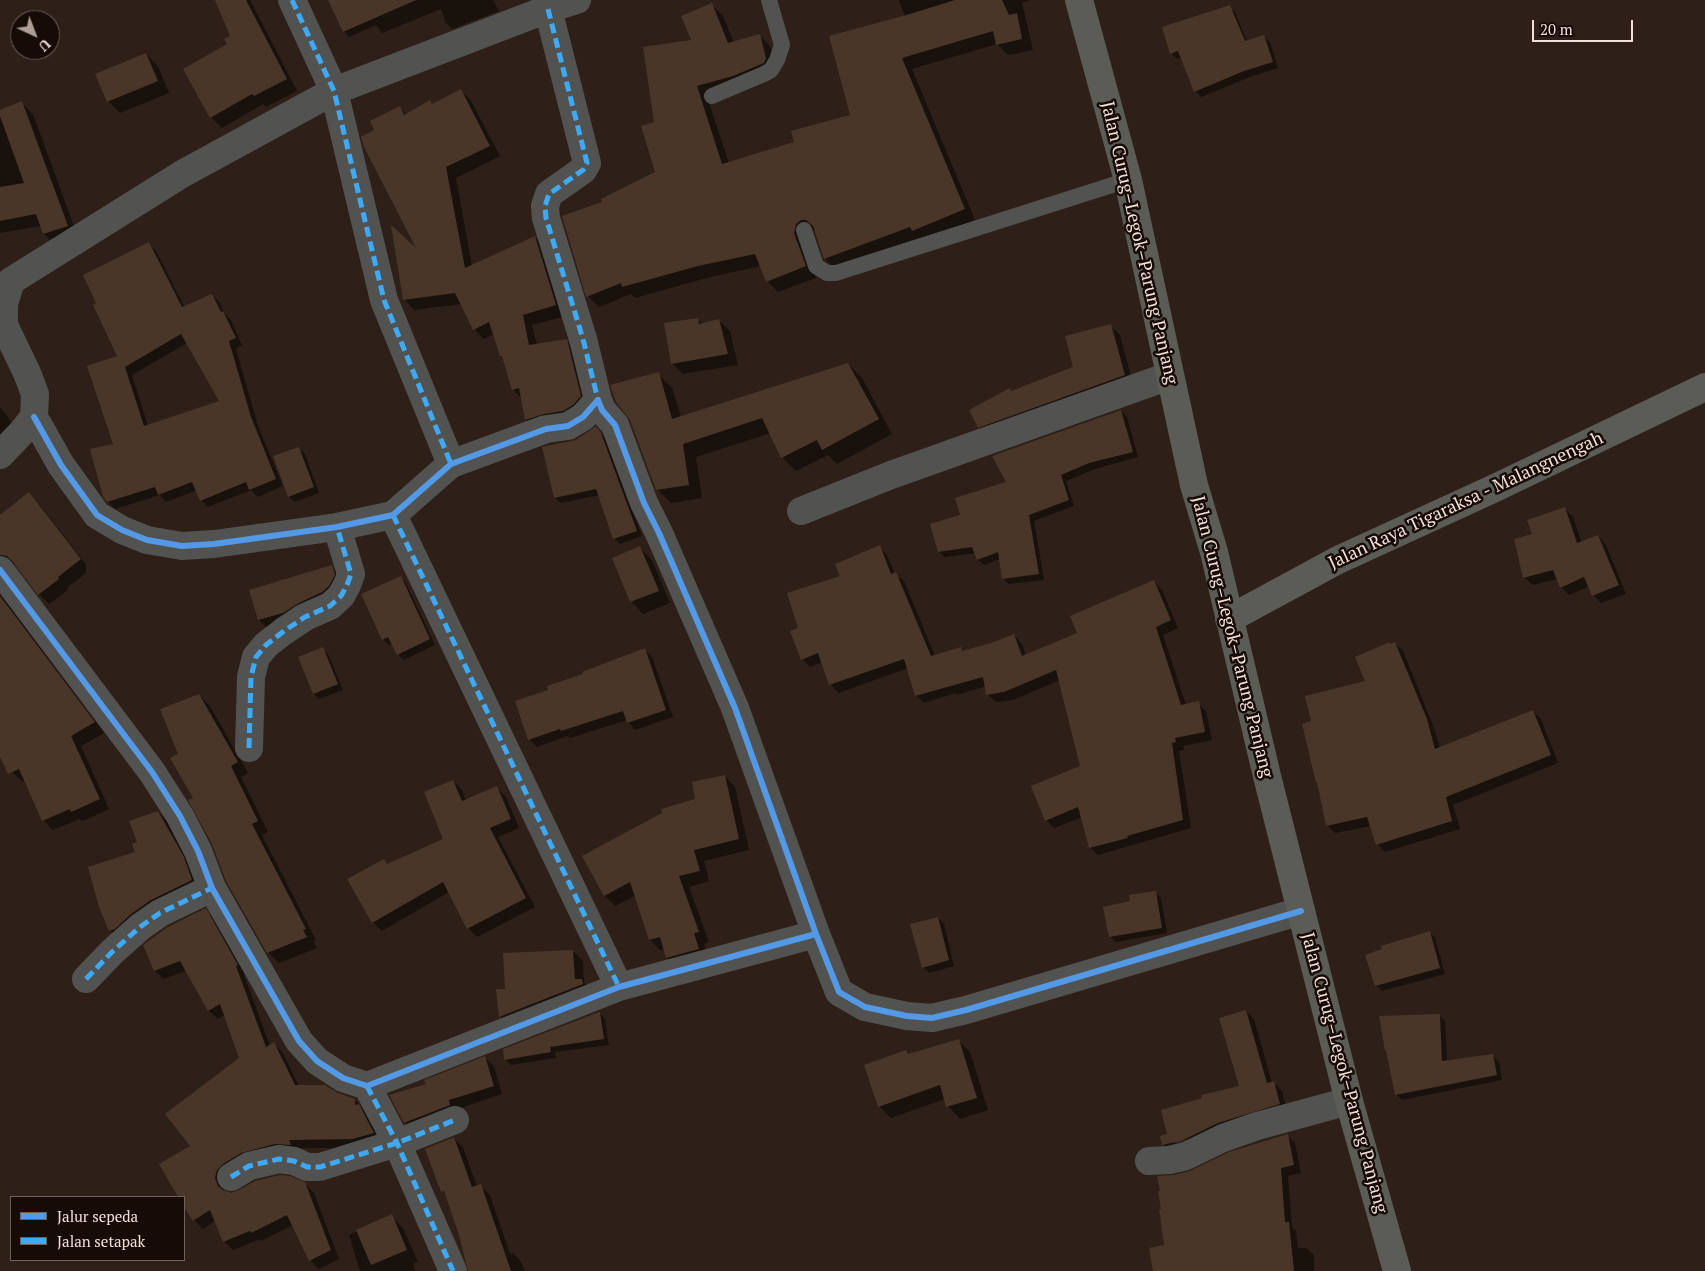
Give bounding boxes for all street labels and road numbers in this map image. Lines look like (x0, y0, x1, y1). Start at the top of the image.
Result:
street label: Jalan Curug–Legok–Parung Panjang (1096, 99, 1182, 387)
street label: Jalan Raya Tigaraksa - Malangnengah (1325, 428, 1607, 574)
street label: Jalan Curug–Legok–Parung Panjang (1186, 494, 1278, 780)
street label: Jalan Curug–Legok–Parung Panjang (1296, 930, 1392, 1216)

